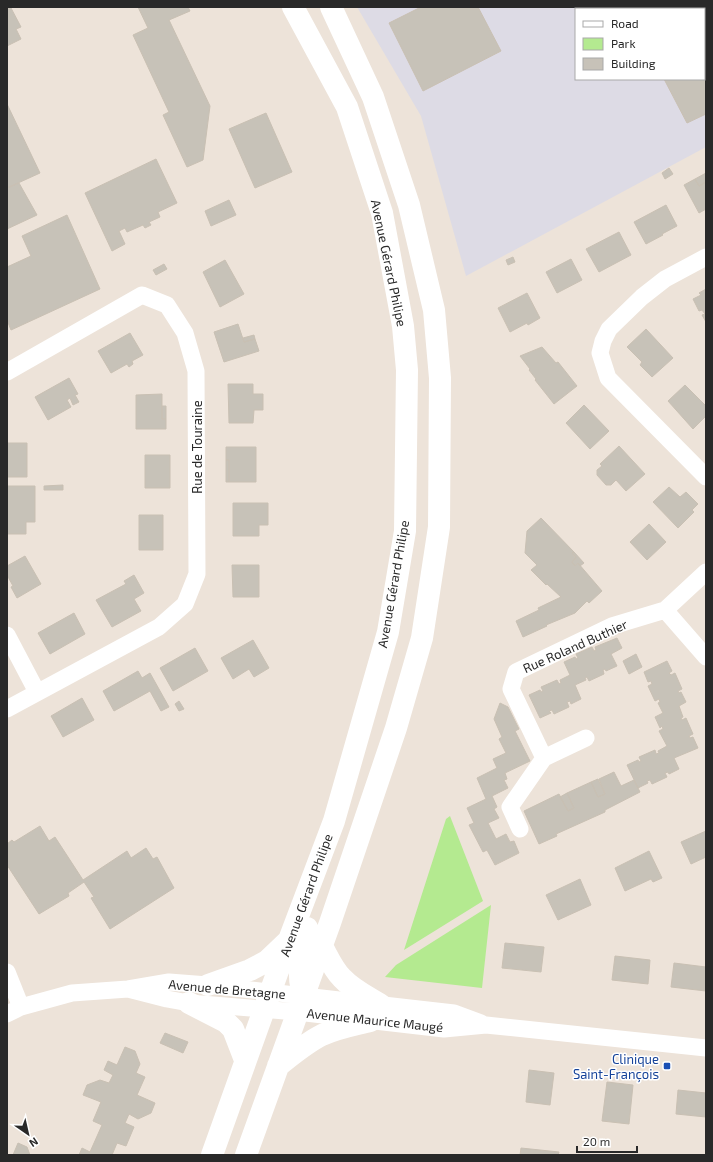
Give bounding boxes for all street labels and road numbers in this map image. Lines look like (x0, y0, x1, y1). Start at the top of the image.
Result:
street label: Avenue Gérard Philipe (368, 198, 410, 328)
street label: Rue de Touraine (189, 400, 205, 494)
street label: Avenue Gérard Philipe (374, 519, 412, 649)
street label: Rue Roland Buthier (520, 616, 630, 676)
street label: Avenue Gérard Philipe (276, 831, 336, 959)
street label: Avenue de Bretagne (168, 976, 286, 1002)
street label: Avenue Maurice Maugé (306, 1005, 444, 1035)

